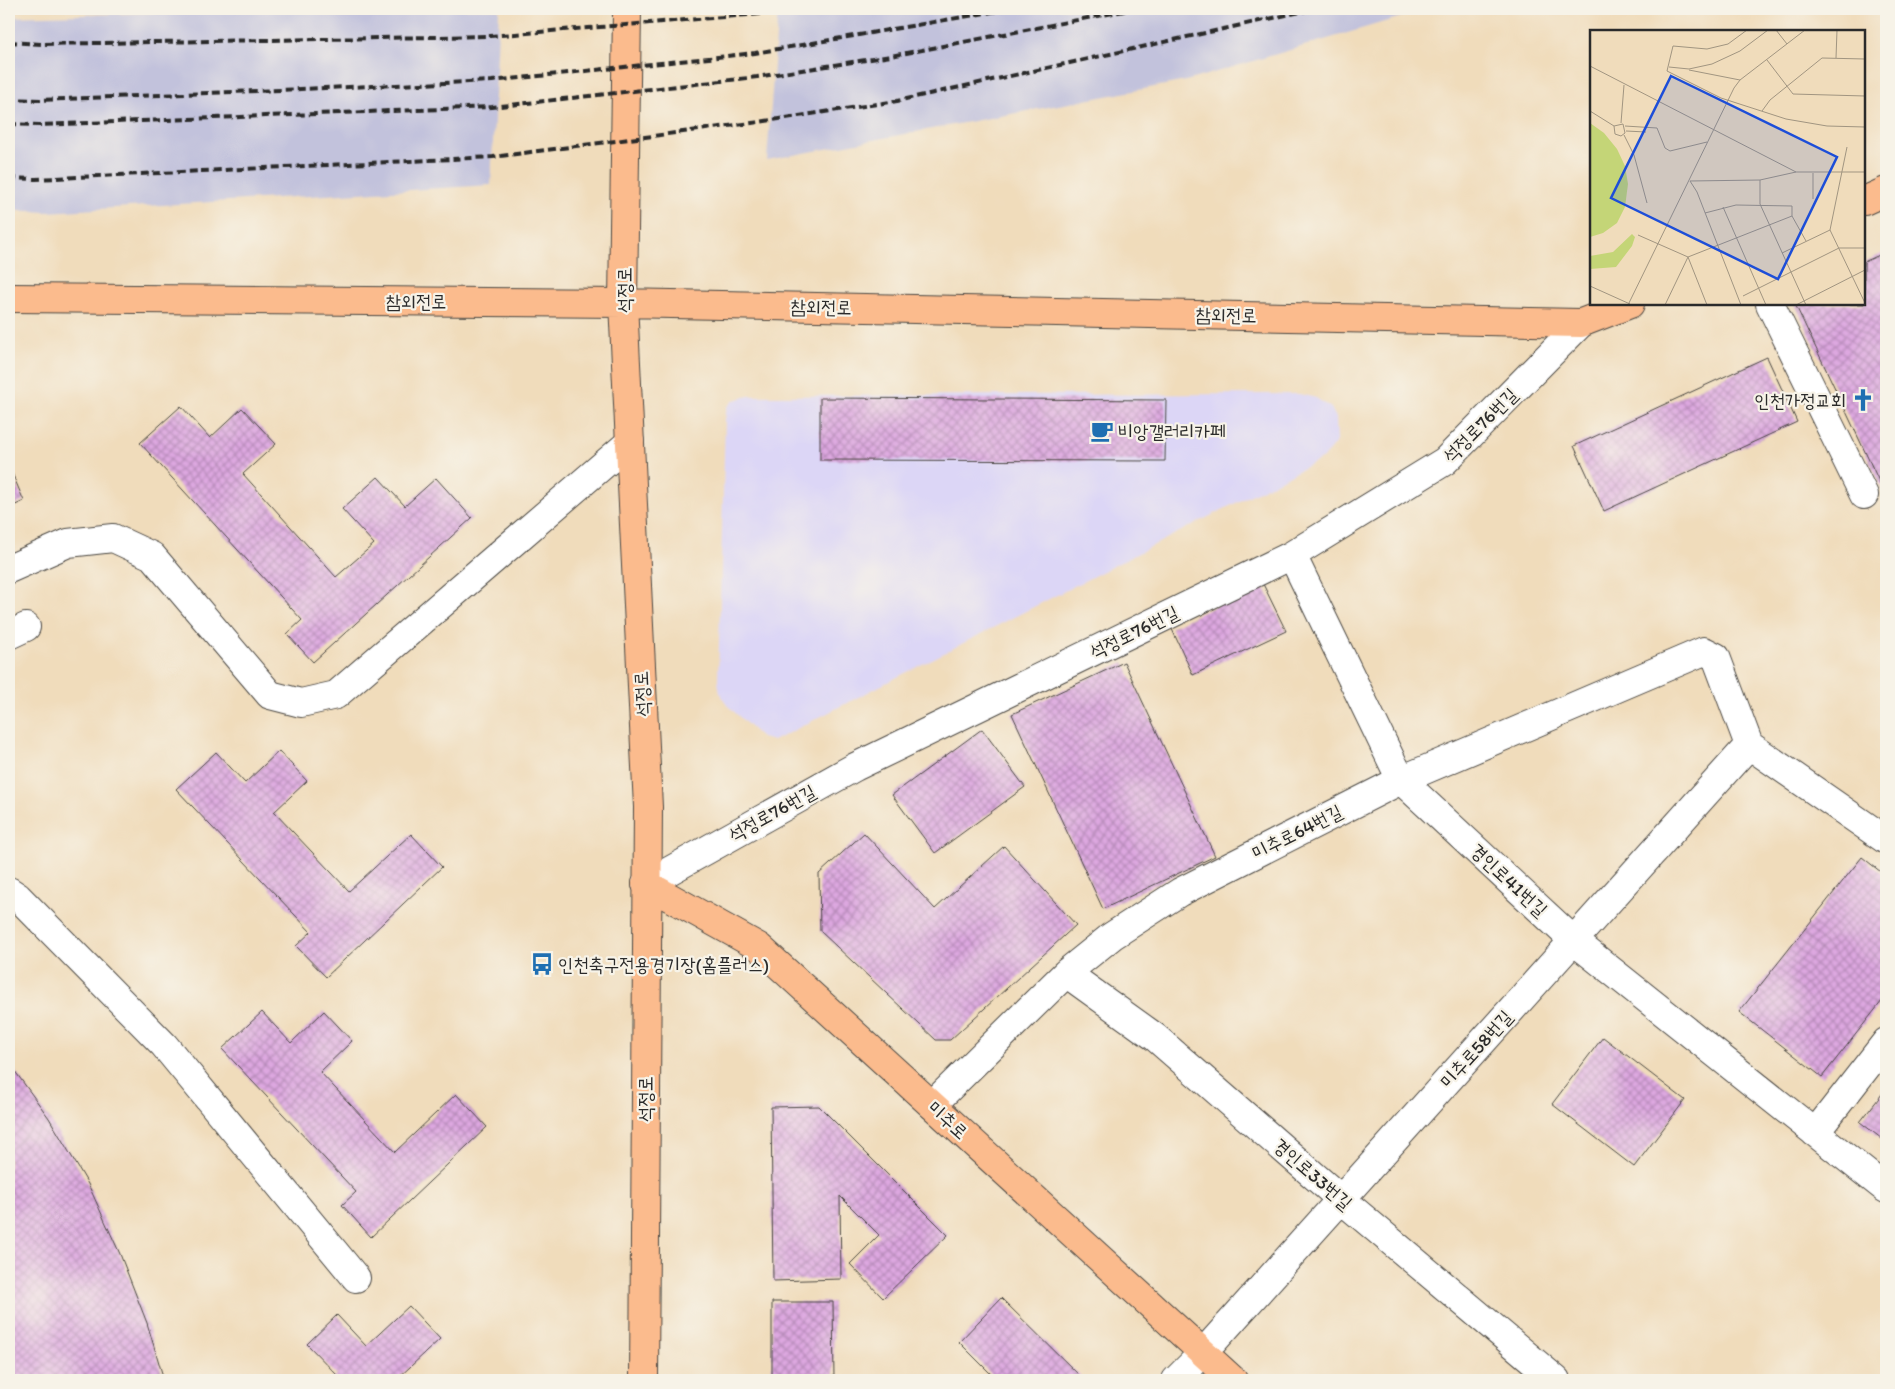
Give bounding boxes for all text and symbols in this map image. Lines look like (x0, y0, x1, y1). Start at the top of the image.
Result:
inset map (1590, 30, 1865, 305)
street label: 석정로 (613, 267, 636, 313)
street label: 참외전로 (385, 290, 447, 313)
street label: 참외전로 (790, 295, 852, 319)
street label: 참외전로 (1195, 303, 1257, 327)
street label: 석정로76번길 (1438, 383, 1522, 467)
church icon: 인천가정교회 (1850, 387, 1876, 413)
place label: 인천가정교회 (1754, 389, 1846, 412)
cafe icon: 비앙갤러리카페 (1089, 418, 1115, 444)
place label: 비앙갤러리카페 (1118, 420, 1225, 443)
street label: 석정로76번길 (1086, 601, 1182, 663)
street label: 석정로 (629, 670, 655, 718)
street label: 석정로76번길 (724, 780, 820, 846)
street label: 미추로64번길 (1248, 800, 1346, 864)
street label: 경인로41번길 (1466, 839, 1552, 921)
bus stop icon: 인천축구전용경기장(홈플러스) (529, 951, 555, 977)
place label: 인천축구전용경기장(홈플러스) (558, 953, 769, 976)
street label: 미추로58번길 (1435, 1005, 1517, 1093)
street label: 석정로 (634, 1076, 657, 1122)
street label: 미추로 (923, 1096, 973, 1144)
street label: 경인로33번길 (1269, 1133, 1357, 1215)

